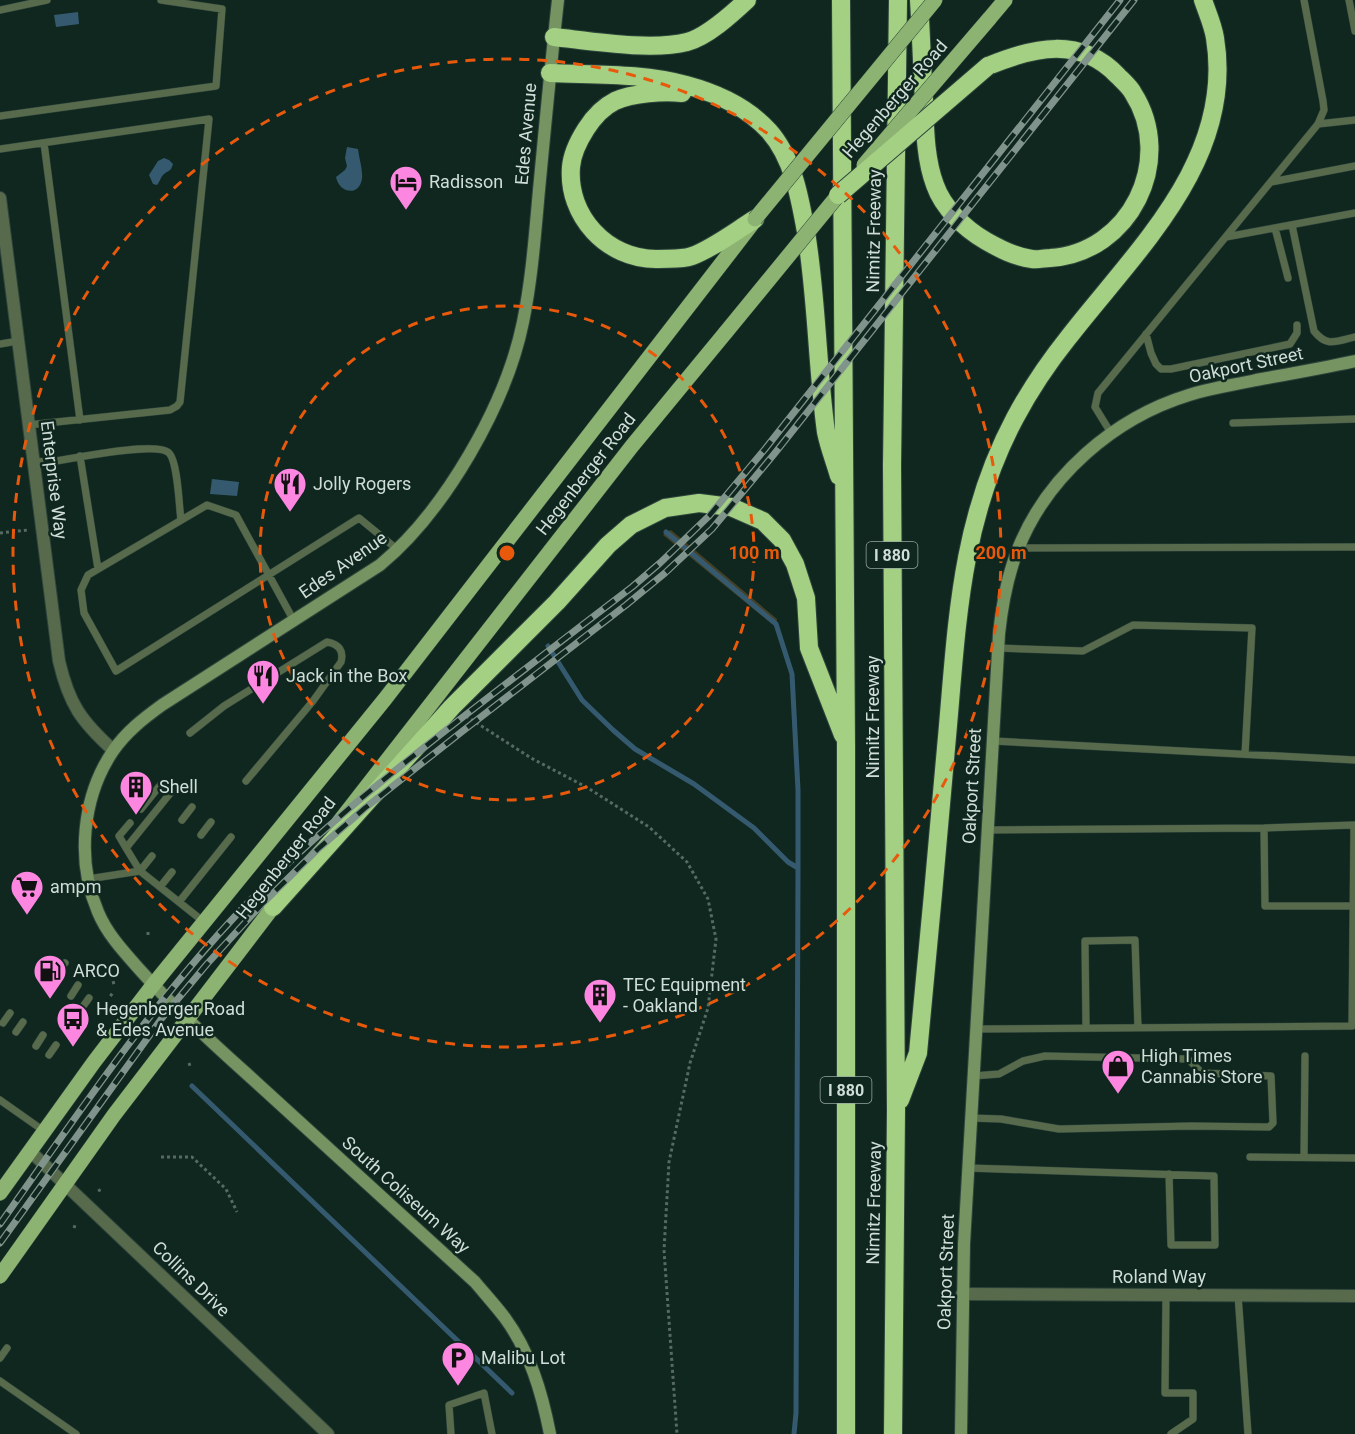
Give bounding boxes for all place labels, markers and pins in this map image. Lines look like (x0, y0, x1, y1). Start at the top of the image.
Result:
hotel icon: Radisson (388, 164, 424, 211)
place label: Radisson (429, 171, 503, 192)
restaurant icon: Jolly Rogers (272, 466, 308, 513)
place label: Jolly Rogers (313, 473, 411, 494)
centre of rings (497, 543, 517, 563)
restaurant icon: Jack in the Box (245, 658, 281, 705)
place label: Jack in the Box (286, 665, 408, 686)
building icon: Shell (118, 769, 154, 816)
place label: Shell (159, 776, 198, 797)
supermarket icon: ampm (9, 869, 45, 916)
place label: ampm (50, 876, 101, 897)
fuel station icon: ARCO (32, 953, 68, 1000)
place label: ARCO (73, 960, 120, 981)
place label: TEC Equipment - Oakland (623, 974, 746, 1016)
building icon: TEC Equipment - Oakland (582, 977, 618, 1024)
place label: Hegenberger Road & Edes Avenue (96, 998, 245, 1040)
bus stop icon: Hegenberger Road & Edes Avenue (55, 1001, 91, 1048)
place label: High Times Cannabis Store (1141, 1045, 1263, 1087)
shop icon: High Times Cannabis Store (1100, 1048, 1136, 1095)
parking icon: Malibu Lot (440, 1340, 476, 1387)
place label: Malibu Lot (481, 1347, 566, 1368)

